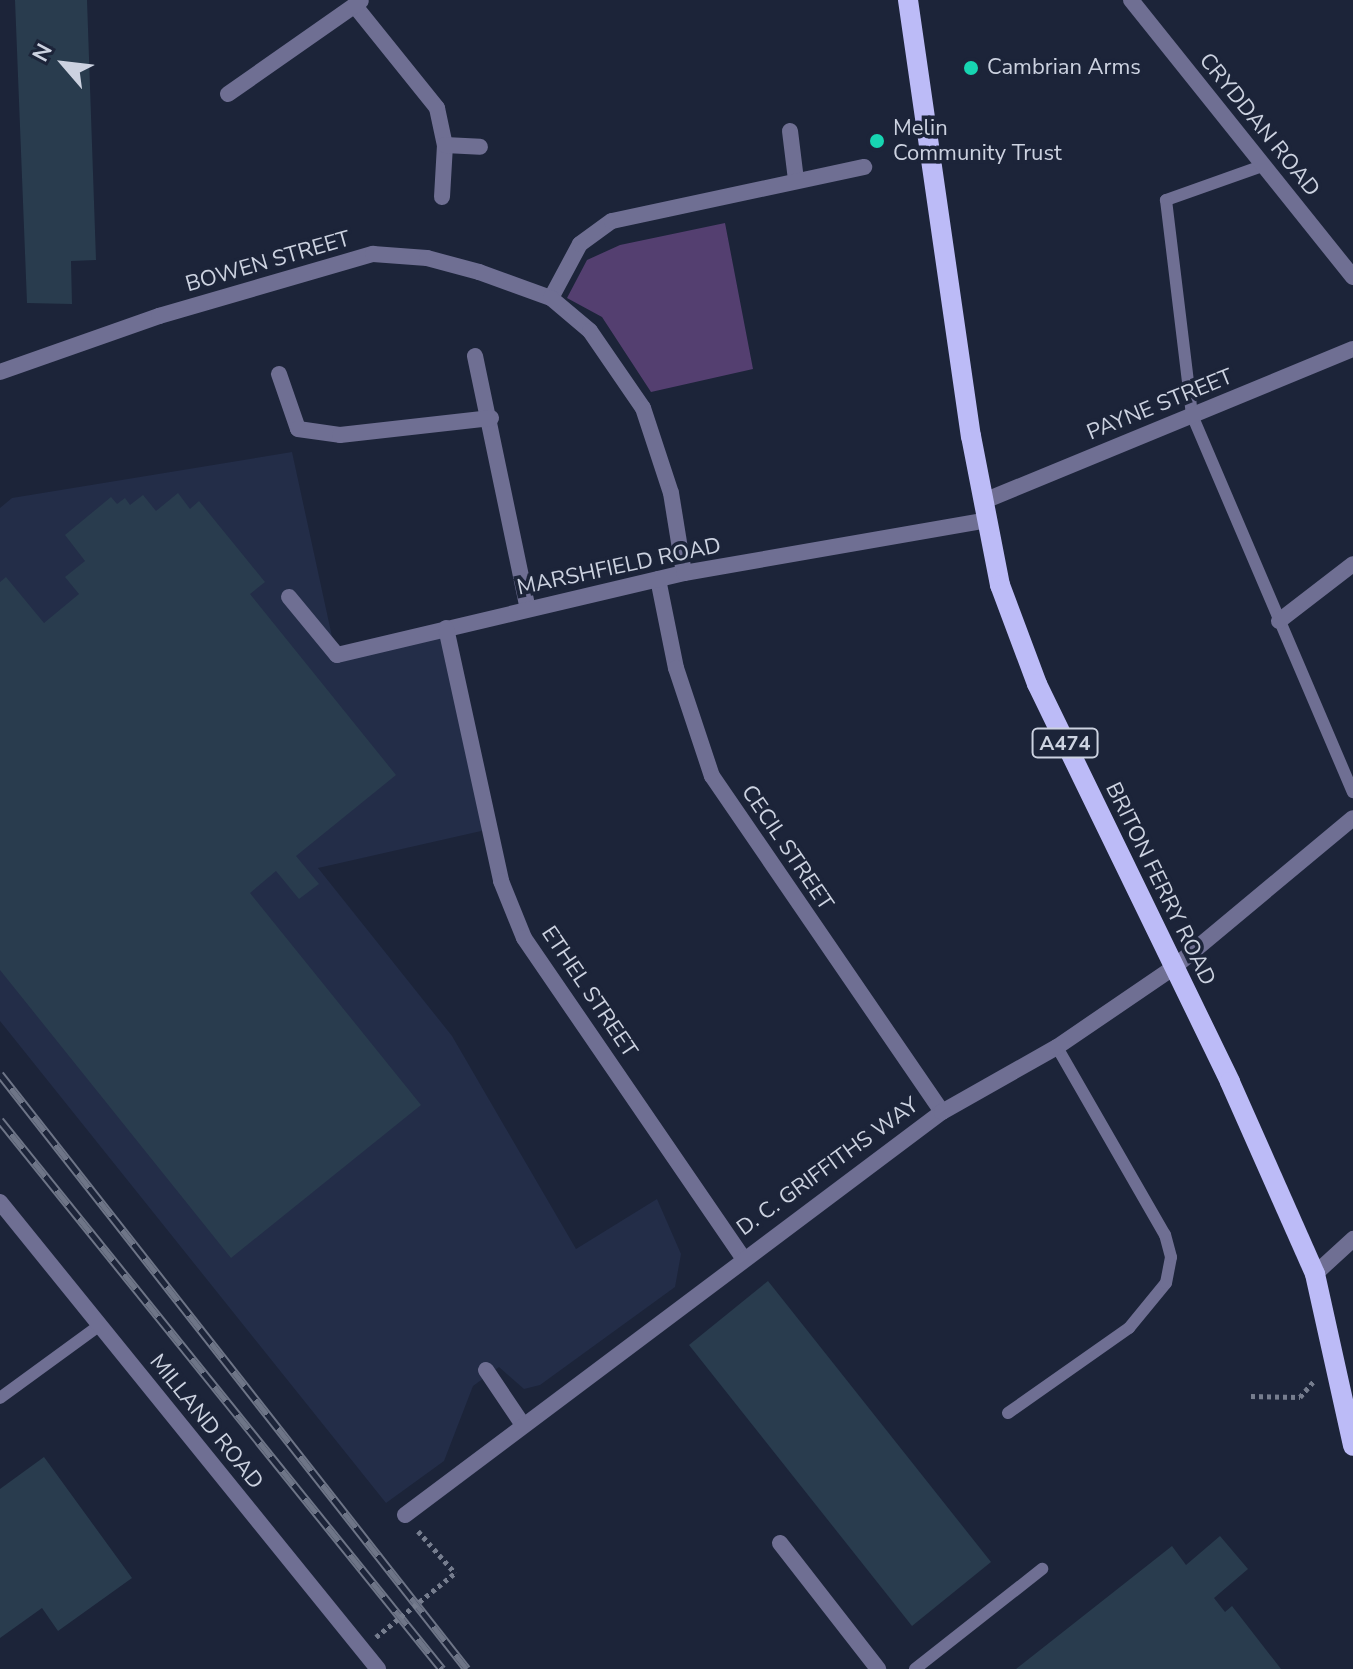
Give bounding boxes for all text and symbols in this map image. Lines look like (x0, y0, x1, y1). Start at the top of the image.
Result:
north arrow (24, 24, 104, 104)
text: N (26, 38, 60, 67)
street label: CRYDDAN ROAD (1193, 48, 1325, 202)
place label: Cambrian Arms (987, 55, 1141, 81)
marker: Cambrian Arms (962, 59, 980, 77)
place label: Melin Community Trust (893, 115, 1062, 166)
marker: Melin Community Trust (868, 132, 886, 150)
street label: BOWEN STREET (183, 226, 353, 298)
street label: PAYNE STREET (1083, 364, 1237, 446)
street label: MARSHFIELD ROAD (515, 532, 723, 602)
road number: A474 (1031, 727, 1099, 759)
street label: BRITON FERRY ROAD (1099, 778, 1221, 990)
street label: CECIL STREET (735, 780, 839, 916)
street label: ETHEL STREET (535, 921, 643, 1063)
street label: D. C. GRIFFITHS WAY (732, 1092, 924, 1242)
street label: MILLAND ROAD (144, 1349, 268, 1495)

